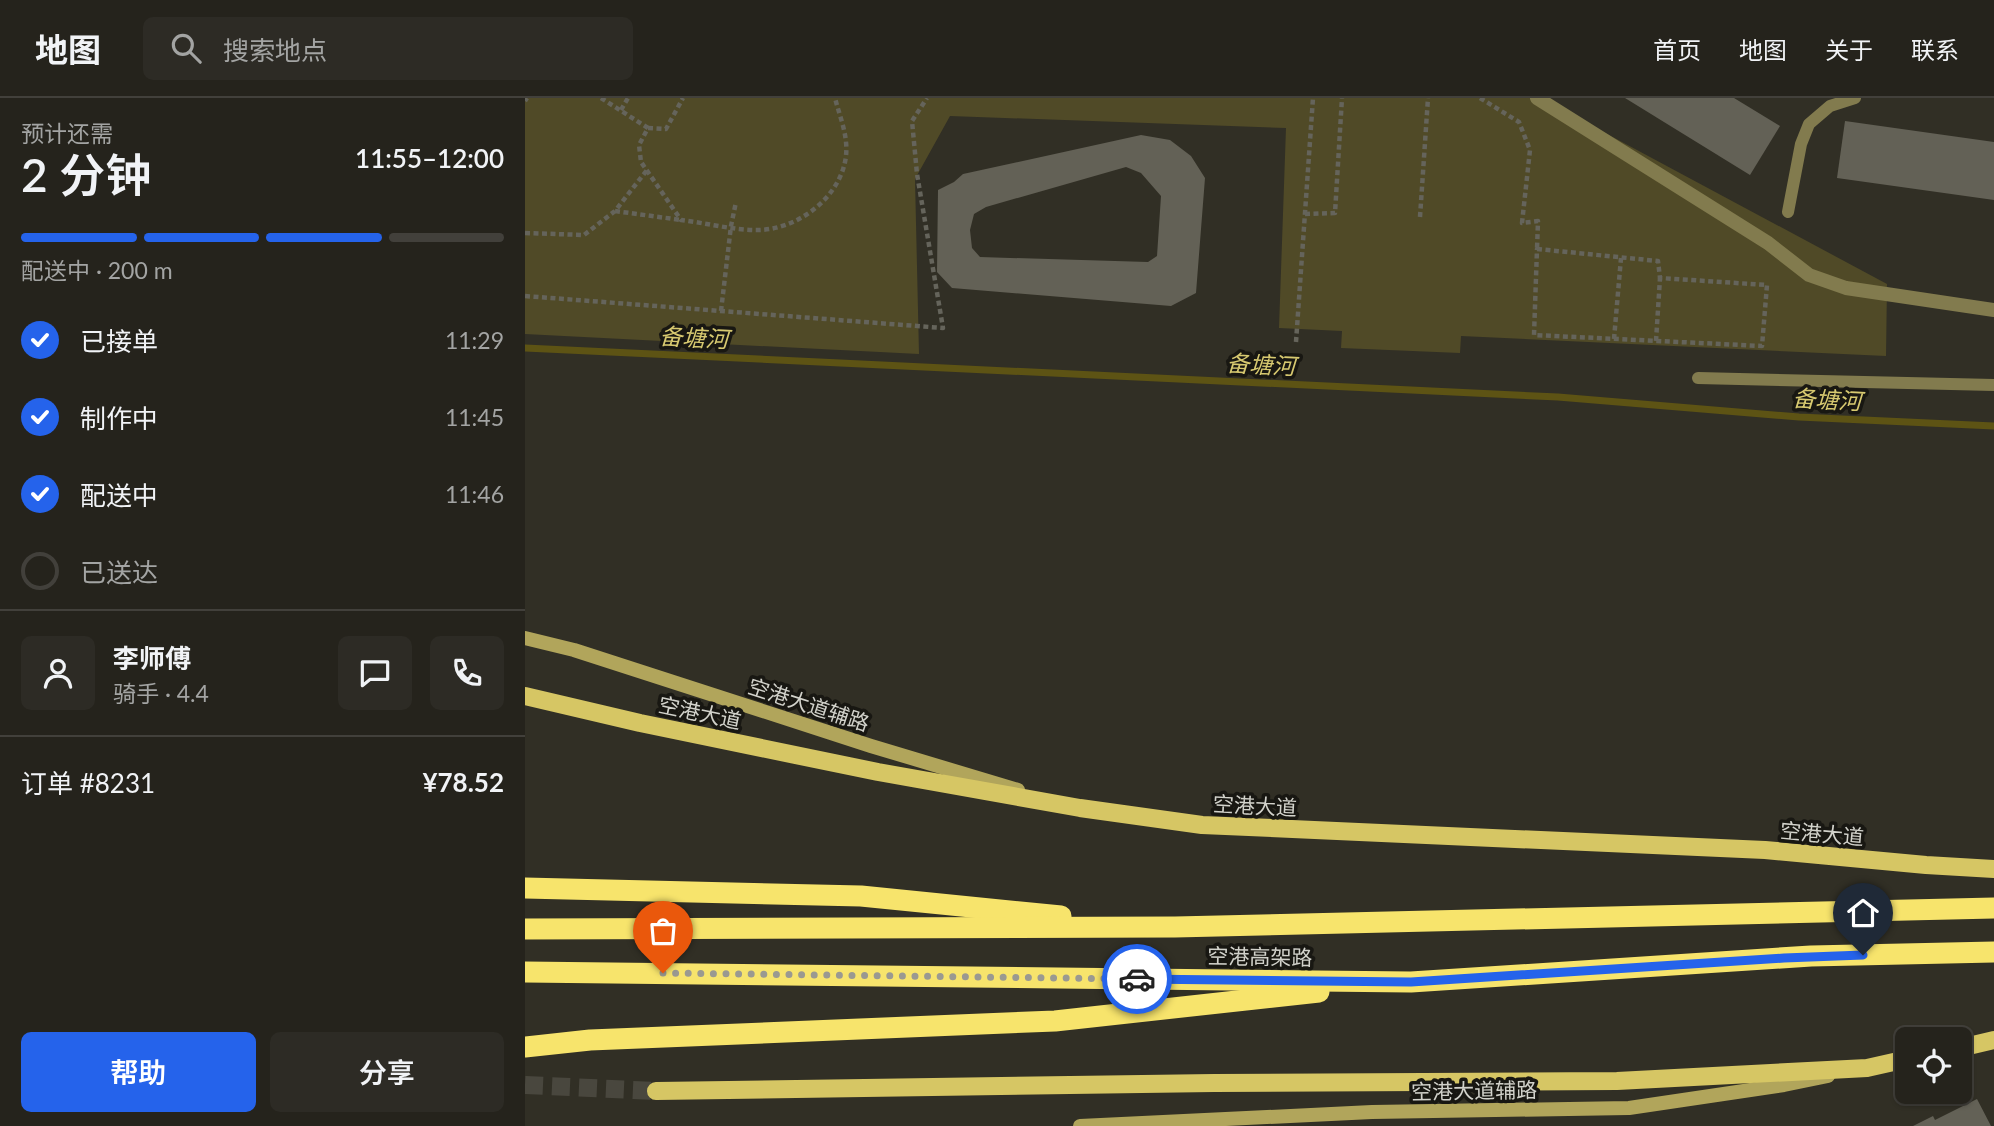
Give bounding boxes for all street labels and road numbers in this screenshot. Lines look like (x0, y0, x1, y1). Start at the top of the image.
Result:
street label: 空港大道辅路 (745, 673, 873, 735)
street label: 空港大道 (656, 691, 744, 733)
street label: 空港大道 (1212, 790, 1298, 820)
street label: 空港大道 (1779, 817, 1865, 849)
street label: 空港高架路 (1207, 943, 1313, 969)
street label: 空港大道辅路 (1411, 1076, 1537, 1104)

